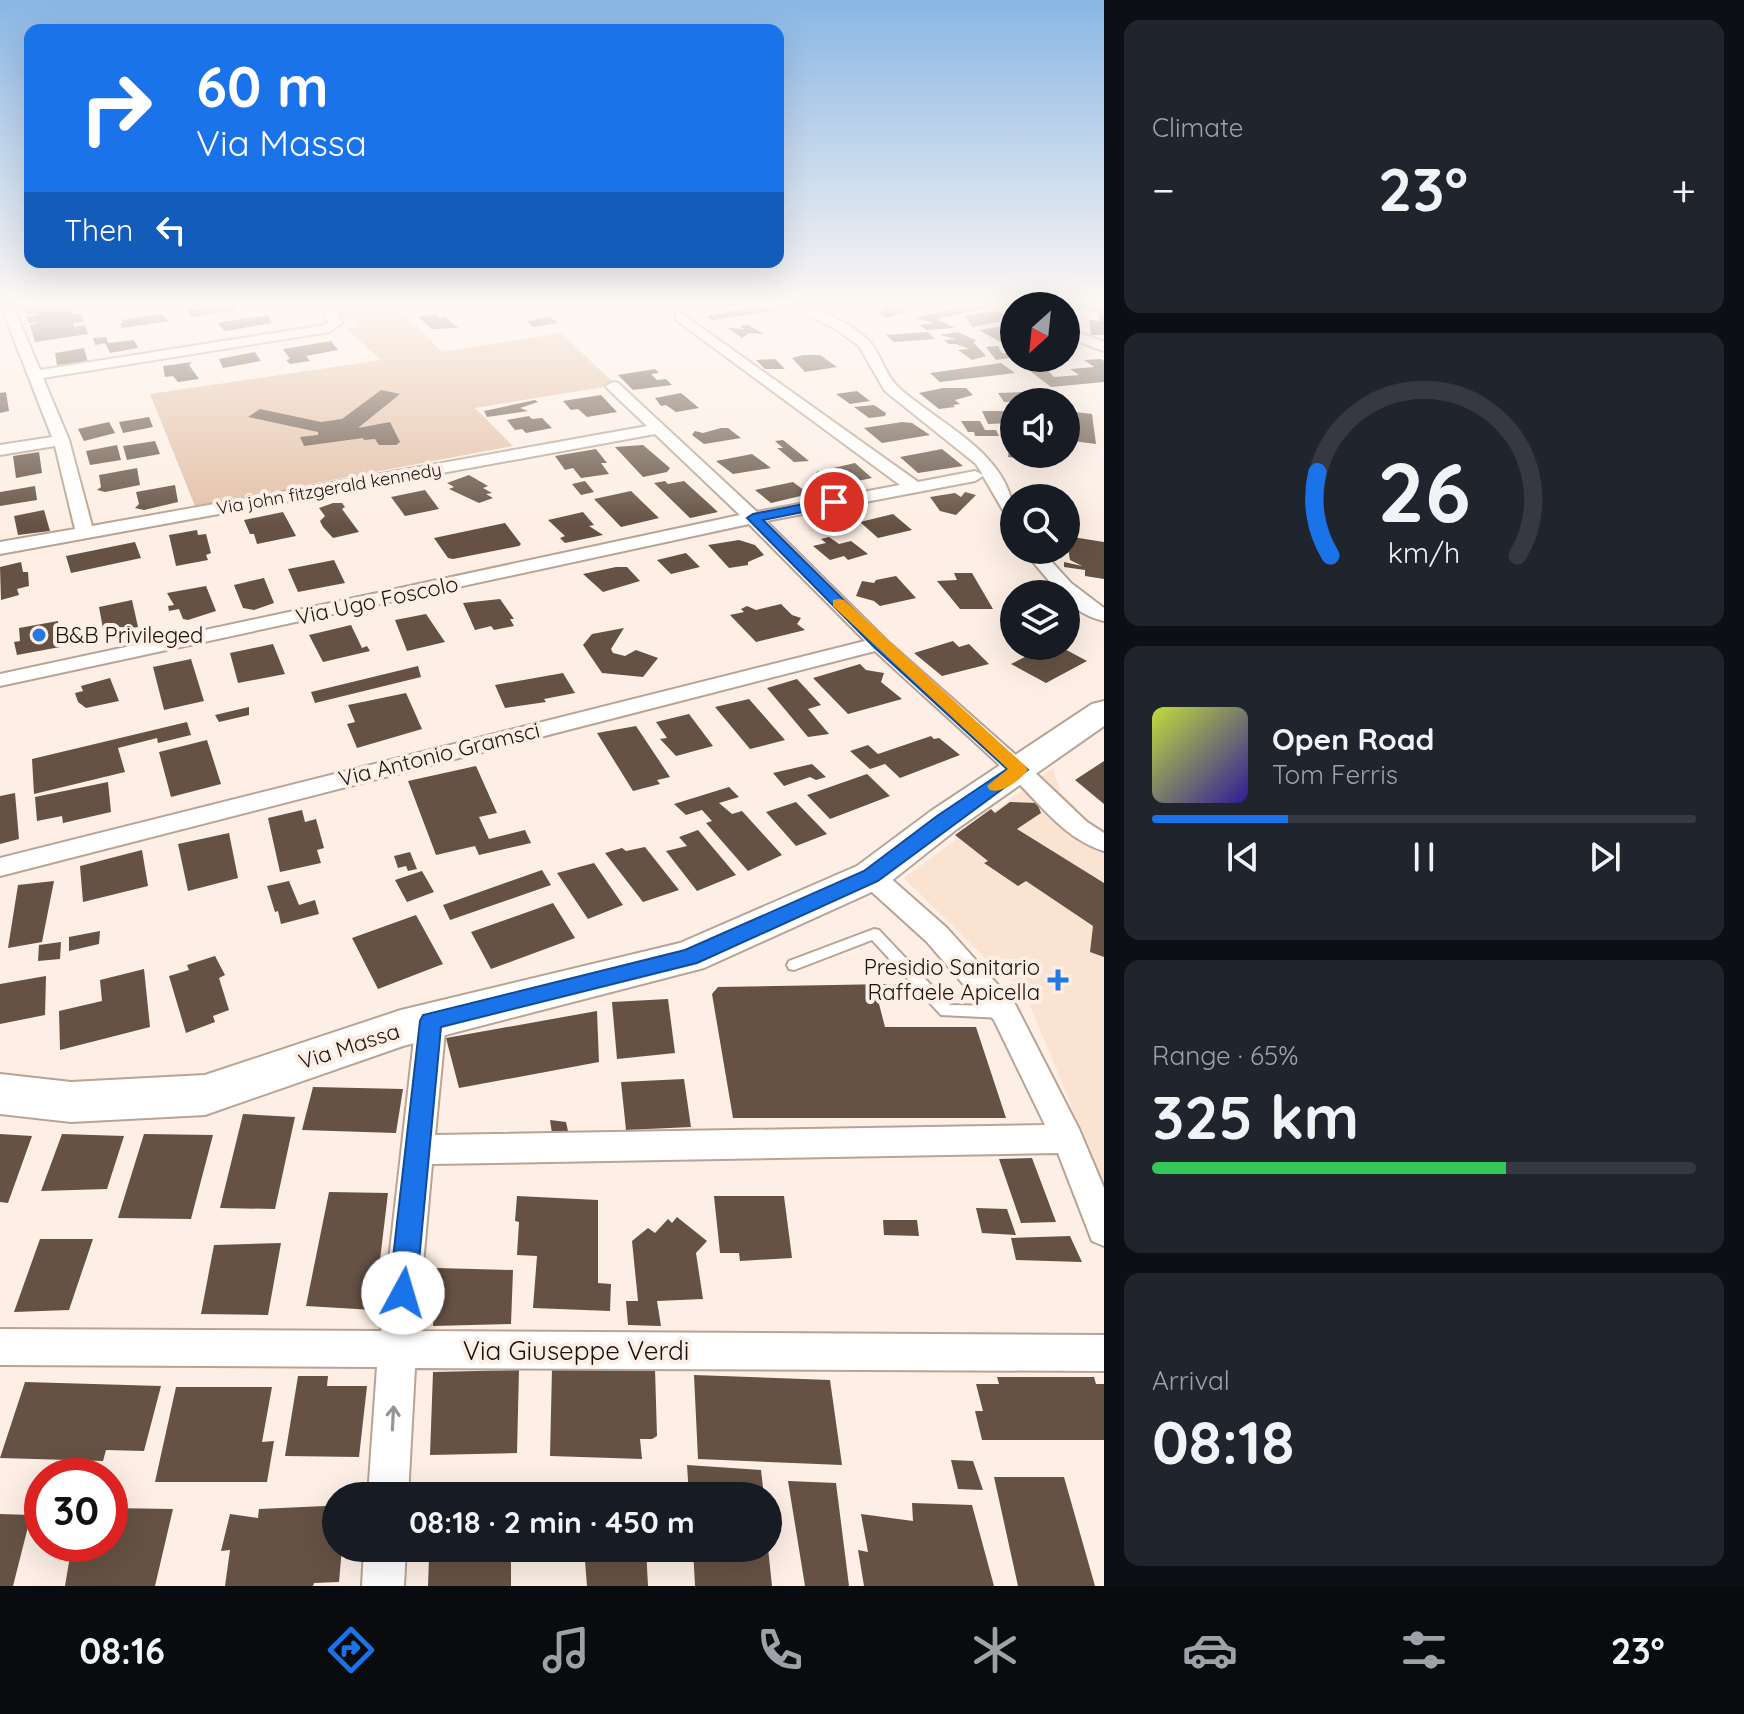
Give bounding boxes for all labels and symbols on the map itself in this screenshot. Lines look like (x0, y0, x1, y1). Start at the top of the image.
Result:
north arrow (1000, 292, 1080, 372)
street label: Via john fitzgerald kennedy (215, 457, 443, 520)
pin (800, 468, 868, 536)
street label: Via Ugo Foscolo (293, 569, 461, 631)
place label: B&B Privileged (55, 621, 203, 649)
marker: B&B Privileged (30, 626, 48, 644)
street label: Via Antonio Gramsci (336, 715, 542, 793)
place label: Presidio Sanitario Raffaele Apicella (864, 953, 1040, 1006)
marker: Presidio Sanitario Raffaele Apicella (1047, 969, 1069, 991)
street label: Via Massa (295, 1017, 403, 1075)
position arrow (361, 1251, 445, 1335)
street label: Via Giuseppe Verdi (463, 1334, 689, 1367)
one-way arrow (385, 1405, 400, 1432)
speed limit sign: 30 (24, 1458, 128, 1562)

